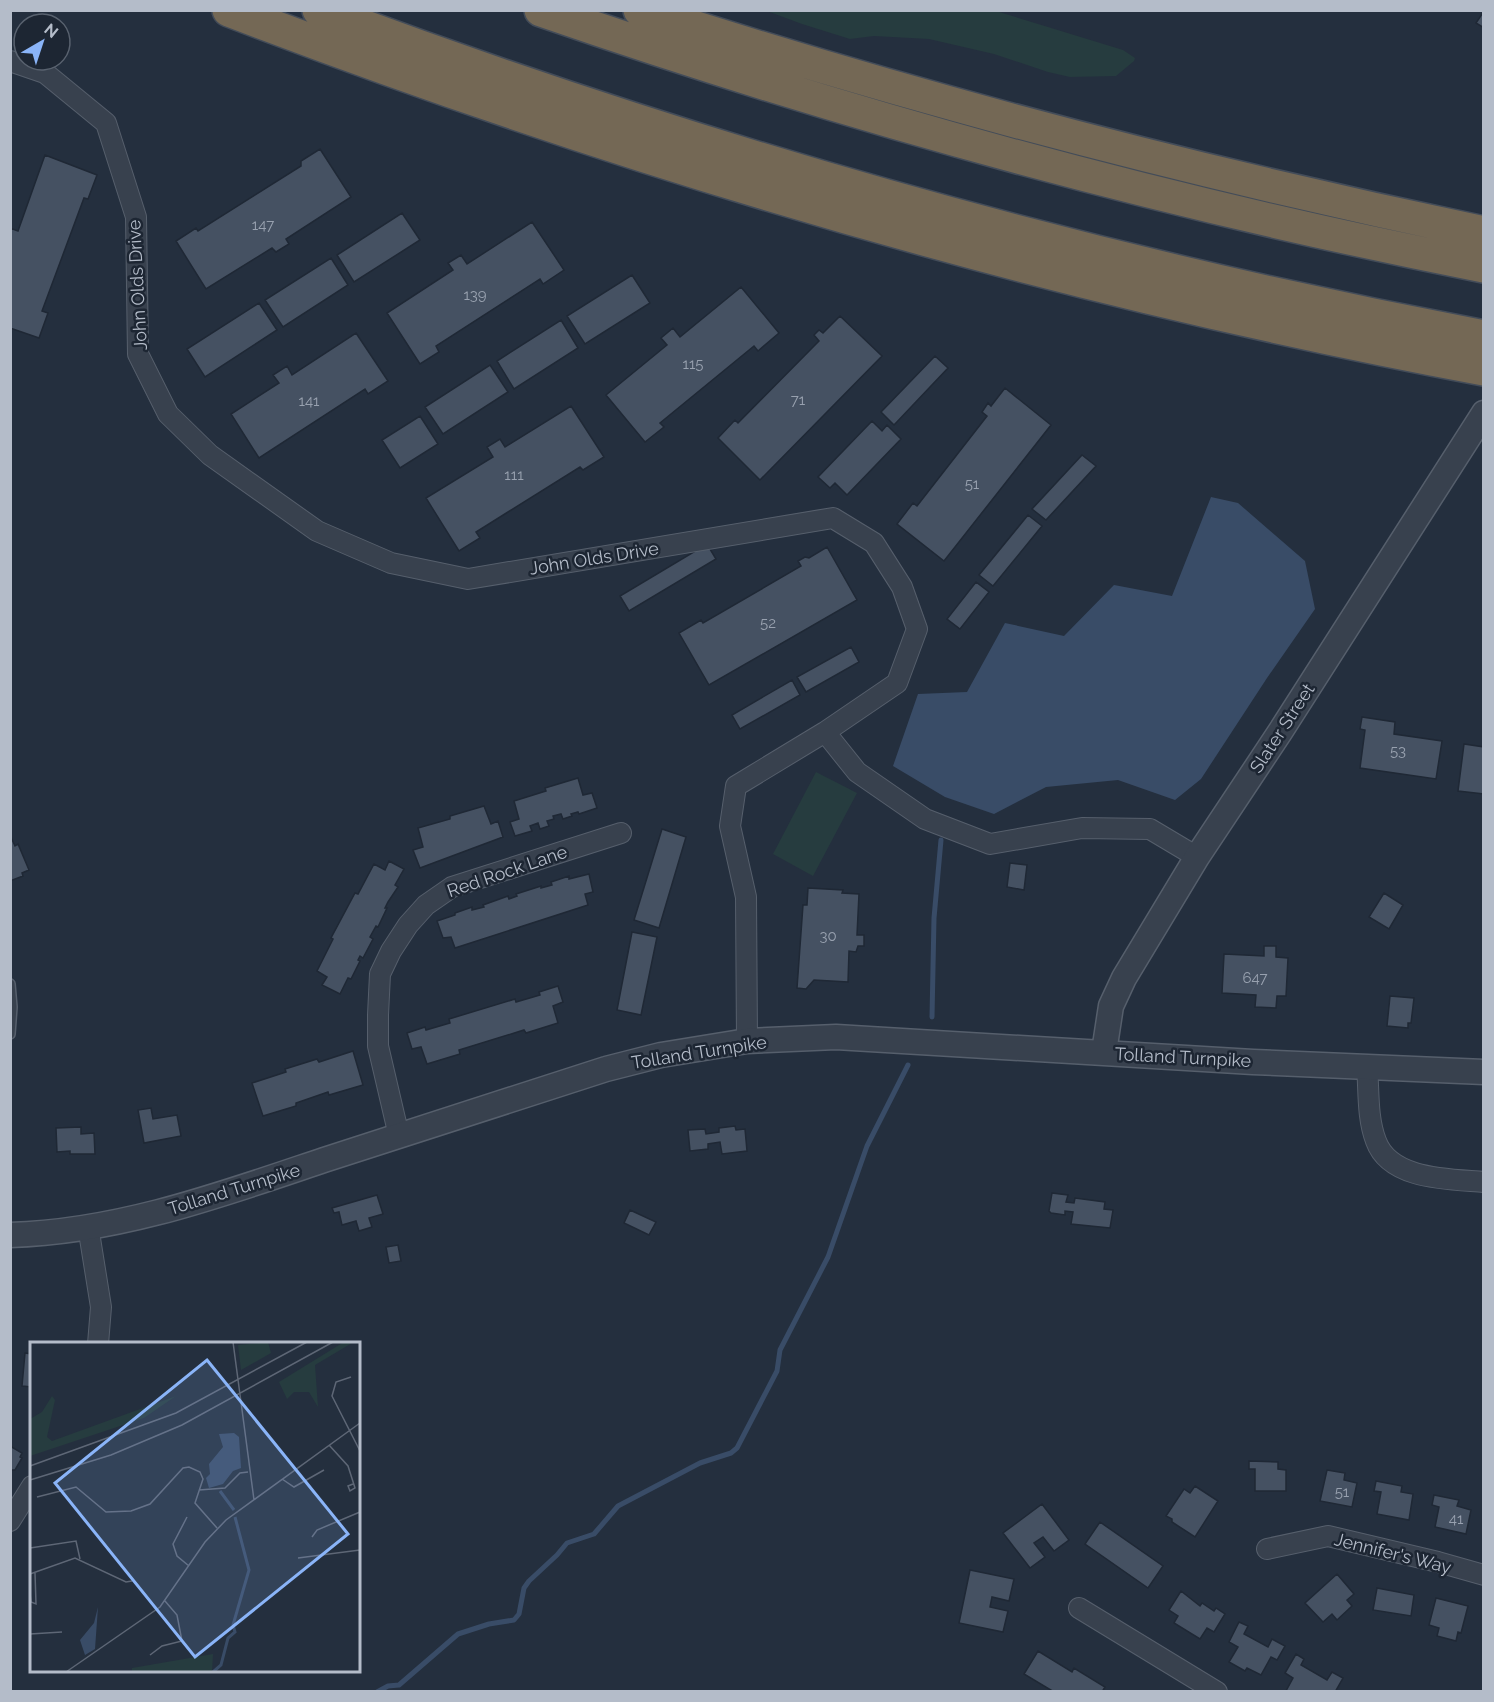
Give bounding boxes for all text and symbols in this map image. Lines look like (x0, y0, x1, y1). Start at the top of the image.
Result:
north arrow (12, 12, 72, 72)
text: N (40, 20, 62, 42)
house number: 147 (252, 216, 274, 234)
street label: John Olds Drive (123, 219, 151, 351)
house number: 139 (463, 286, 487, 304)
house number: 115 (682, 355, 704, 373)
house number: 71 (791, 391, 806, 409)
house number: 141 (298, 392, 320, 410)
house number: 111 (504, 466, 524, 484)
house number: 51 (965, 475, 980, 493)
street label: John Olds Drive (528, 537, 661, 579)
house number: 52 (760, 614, 776, 632)
street label: Slater Street (1245, 679, 1319, 777)
house number: 53 (1390, 742, 1406, 760)
street label: Red Rock Lane (444, 841, 570, 901)
house number: 30 (819, 927, 837, 945)
house number: 647 (1242, 969, 1268, 987)
street label: Tolland Turnpike (630, 1031, 769, 1073)
street label: Tolland Turnpike (1114, 1043, 1252, 1071)
street label: Tolland Turnpike (166, 1159, 303, 1219)
inset map (30, 1342, 360, 1672)
house number: 51 (1335, 1483, 1350, 1501)
house number: 41 (1449, 1510, 1464, 1528)
street label: Jennifer's Way (1332, 1528, 1454, 1578)

